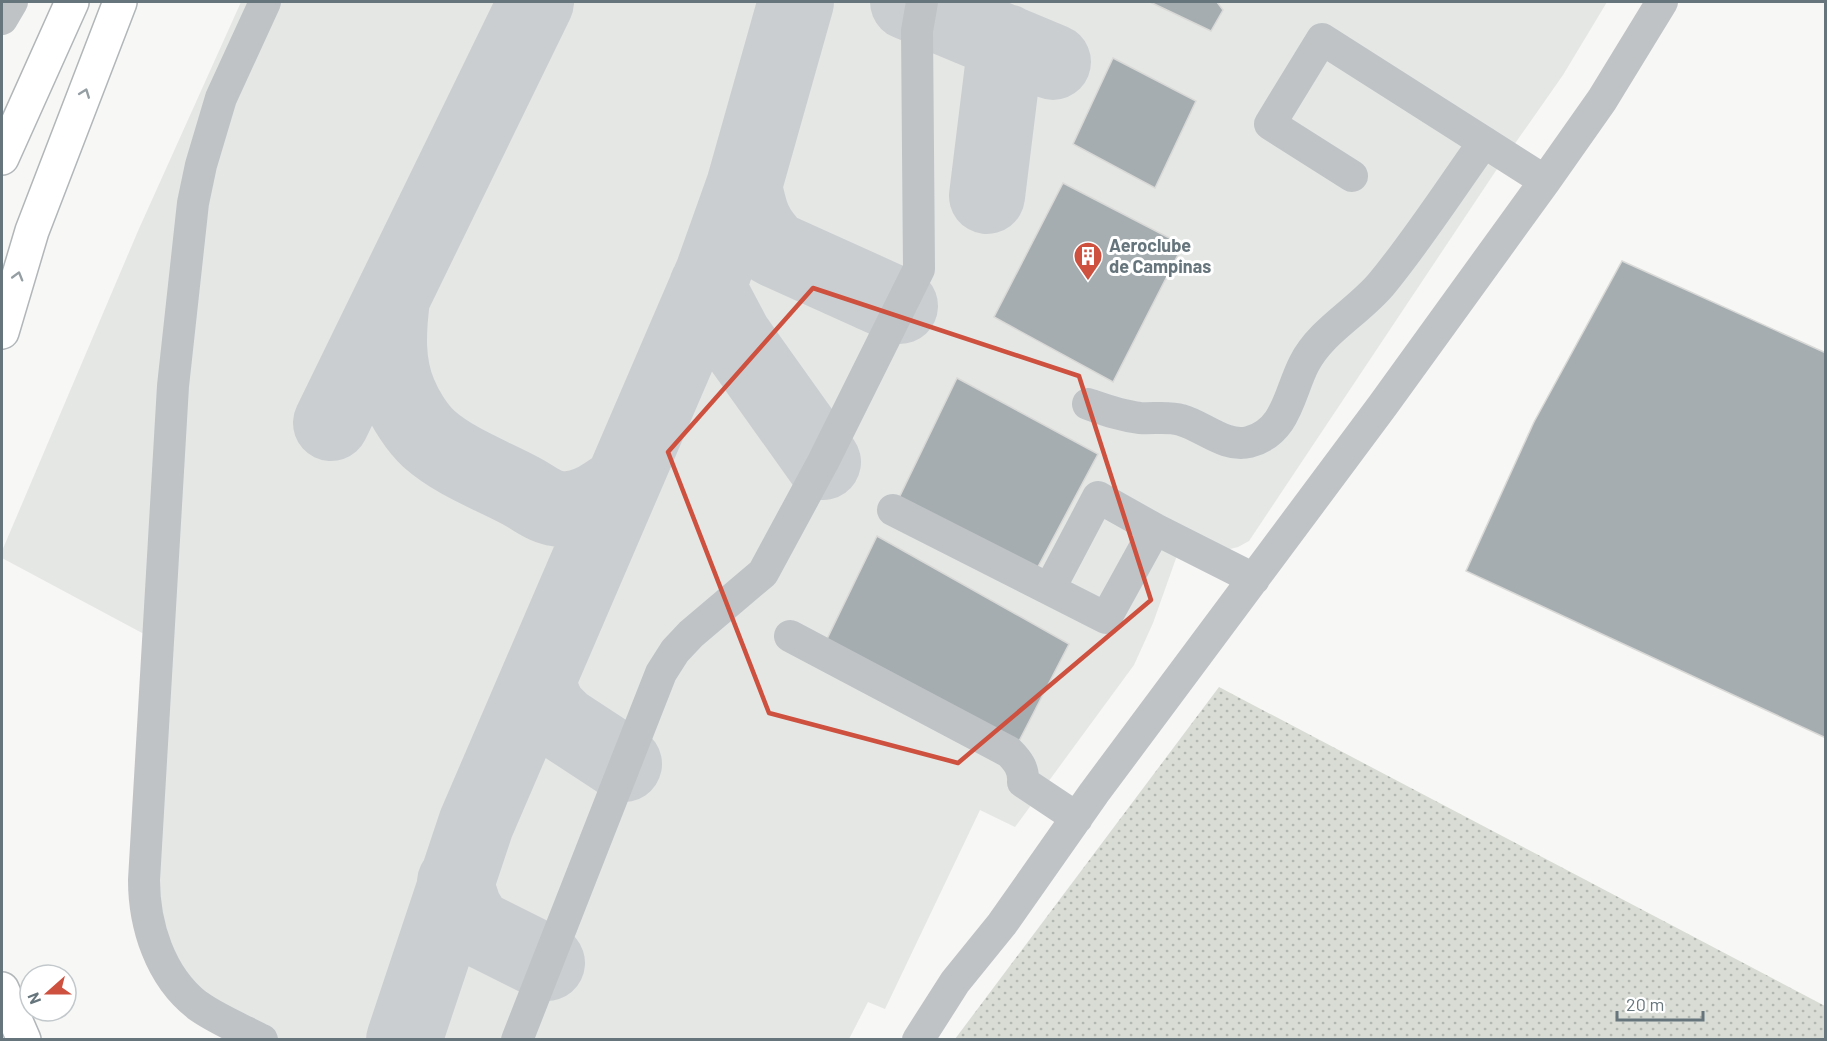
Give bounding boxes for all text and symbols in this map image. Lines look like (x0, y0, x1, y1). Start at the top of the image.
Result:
one-way arrow (77, 88, 90, 99)
place label: Aeroclube de Campinas (1109, 234, 1211, 277)
building icon: Aeroclube de Campinas (1072, 240, 1104, 282)
one-way arrow (11, 271, 23, 282)
north arrow (18, 963, 78, 1023)
scale bar (1617, 984, 1702, 1022)
text: N (23, 990, 44, 1007)
text: 20 m (1626, 993, 1664, 1015)

